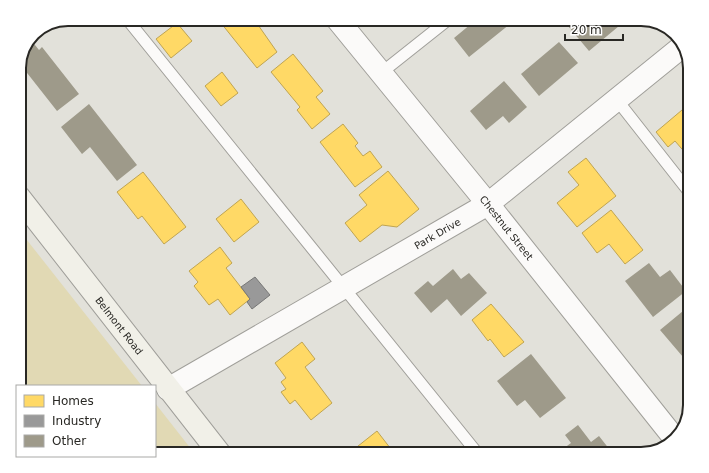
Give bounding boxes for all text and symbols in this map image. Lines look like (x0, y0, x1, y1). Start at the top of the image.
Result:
scale bar (565, 16, 623, 42)
text: 20 m (571, 23, 602, 37)
street label: Chestnut Street (478, 193, 536, 262)
street label: Park Drive (412, 216, 462, 251)
street label: Belmont Road (93, 294, 145, 356)
legend (16, 385, 156, 457)
text: Homes (52, 394, 94, 408)
text: Industry (52, 414, 101, 428)
text: Other (52, 434, 86, 448)

